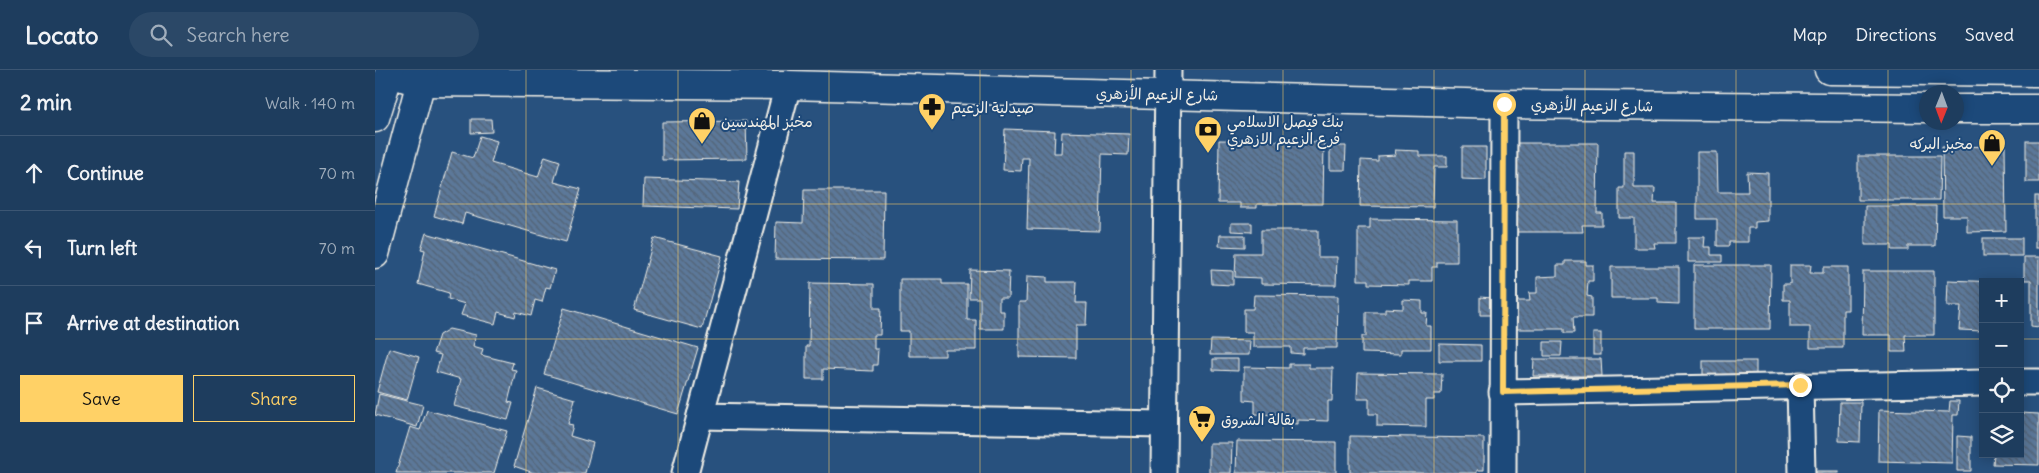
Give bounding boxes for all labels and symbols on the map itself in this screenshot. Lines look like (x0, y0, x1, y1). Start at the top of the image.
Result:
street label: شارع الزعيم الأزهري (1096, 83, 1218, 107)
north arrow (1919, 85, 1964, 130)
pharmacy icon: صيدلية الزعيم (917, 92, 947, 131)
route start (1493, 93, 1516, 116)
street label: شارع الزعيم الأزهري (1531, 94, 1653, 118)
place label: صيدلية الزعيم (951, 98, 1034, 119)
shop icon: مخبز المهندسين (687, 106, 717, 145)
place label: مخبز المهندسين (721, 112, 813, 131)
place label: بنك فيصل الاسلامي فرع الزعيم الازهري (1227, 112, 1344, 150)
bank icon: بنك فيصل الاسلامي فرع الزعيم الازهري (1193, 115, 1223, 154)
shop icon: مخبز البركه (1977, 128, 2007, 167)
place label: مخبز البركه (1910, 134, 1973, 153)
route end (1789, 374, 1812, 397)
supermarket icon: بقالة الشروق (1187, 404, 1217, 443)
place label: بقالة الشروق (1221, 410, 1295, 429)

